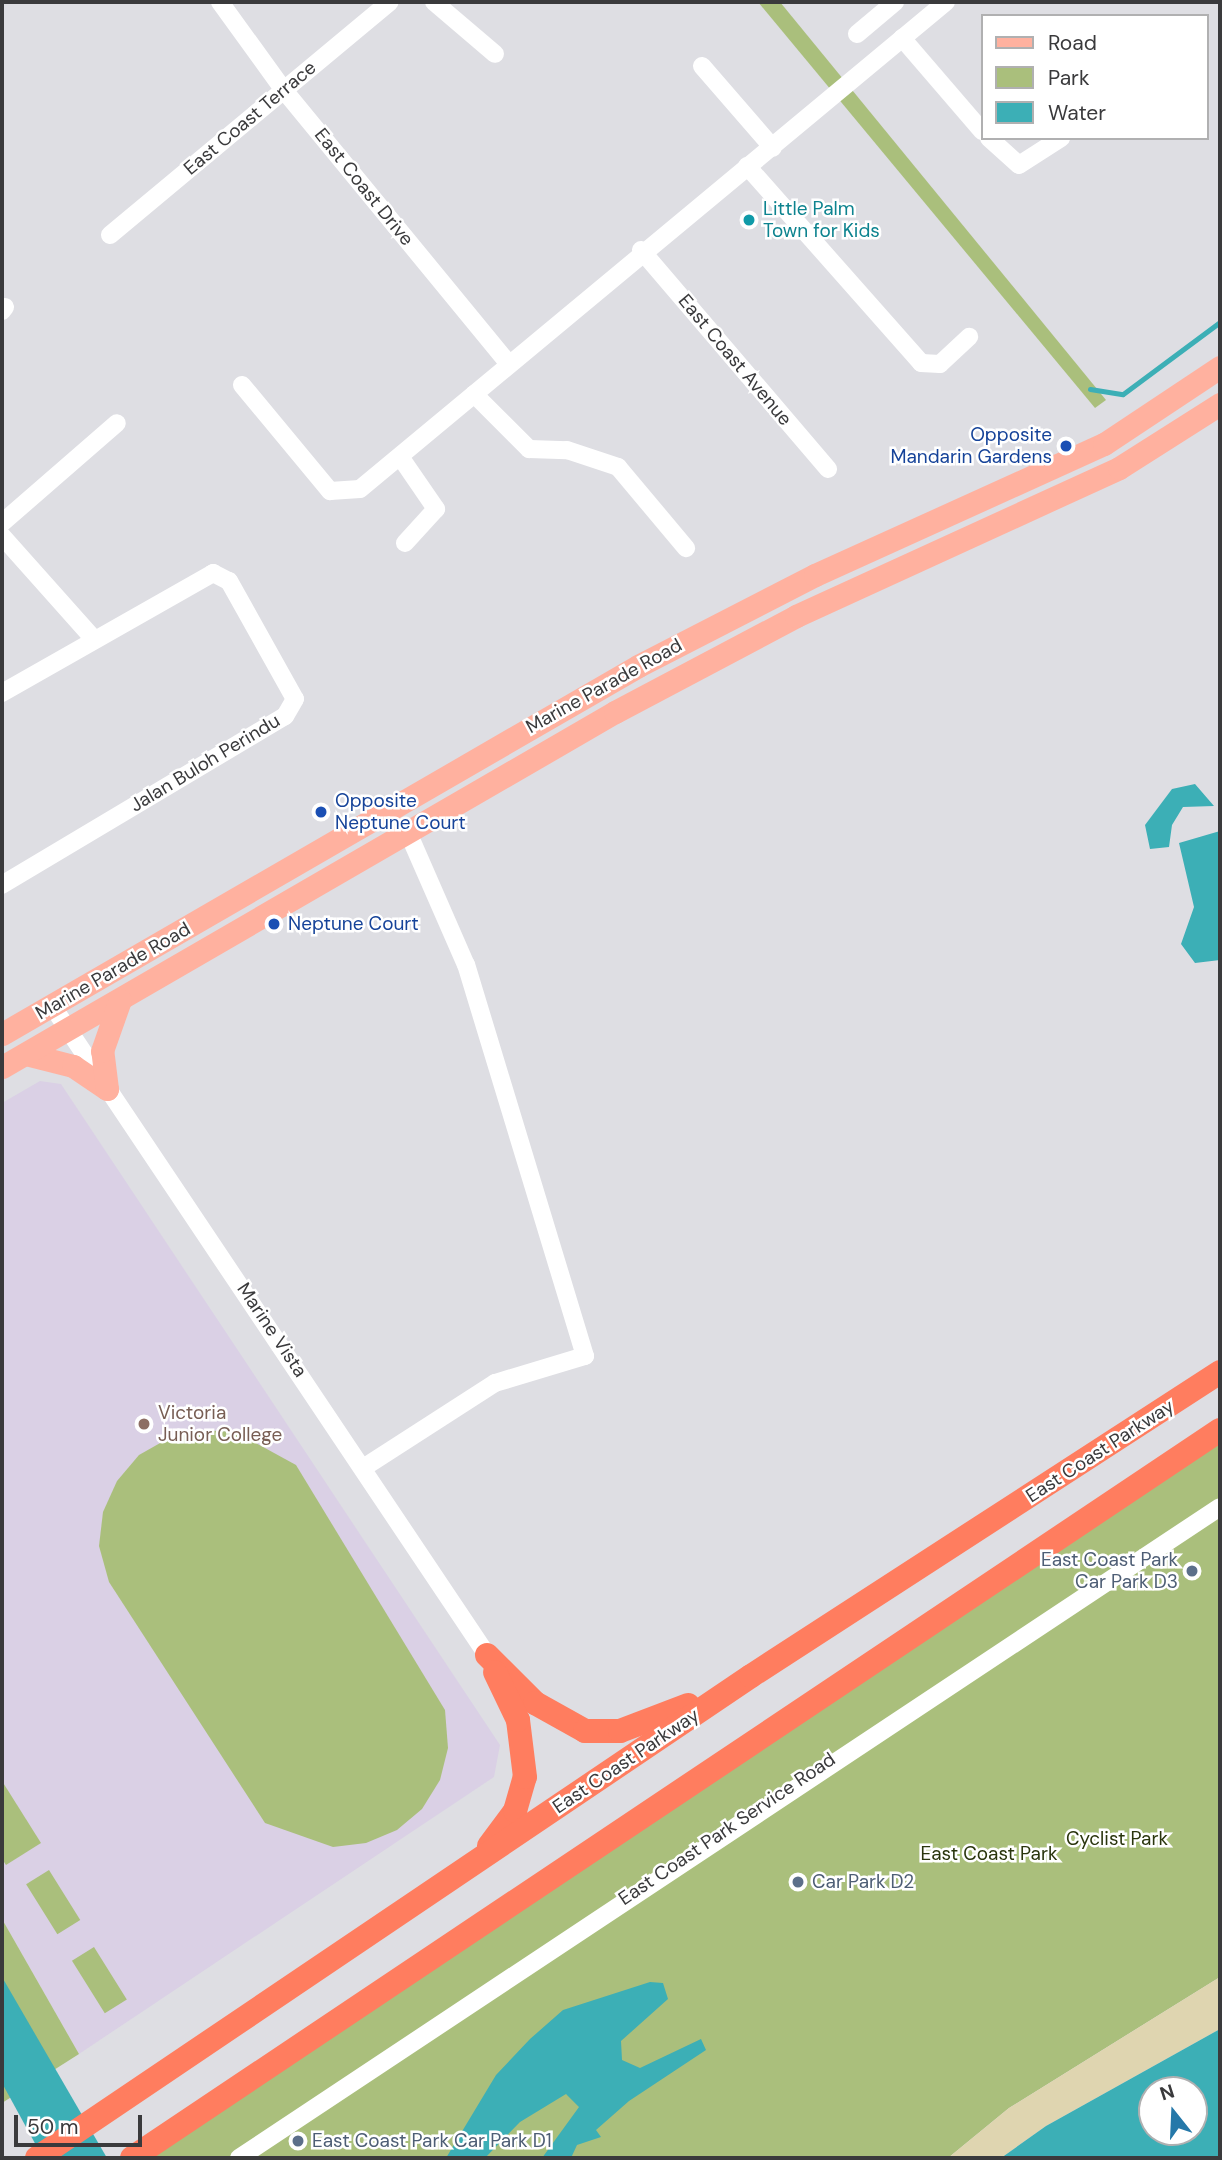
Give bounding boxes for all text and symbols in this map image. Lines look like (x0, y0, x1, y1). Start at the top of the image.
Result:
legend (981, 14, 1208, 140)
text: Road (1048, 29, 1097, 57)
street label: East Coast Terrace (179, 56, 321, 180)
text: Park (1048, 64, 1089, 92)
text: Water (1048, 99, 1106, 127)
street label: East Coast Drive (310, 124, 418, 250)
place label: Little Palm Town for Kids (763, 198, 880, 242)
marker: Little Palm Town for Kids (741, 212, 757, 228)
street label: East Coast Avenue (674, 290, 796, 430)
place label: Opposite Mandarin Gardens (890, 424, 1052, 468)
marker: Opposite Mandarin Gardens (1058, 438, 1074, 454)
street label: Marine Parade Road (522, 634, 686, 738)
street label: Jalan Buloh Perindu (126, 709, 284, 817)
place label: Opposite Neptune Court (335, 790, 466, 834)
marker: Opposite Neptune Court (313, 804, 329, 820)
place label: Neptune Court (288, 913, 419, 935)
marker: Neptune Court (266, 916, 282, 932)
street label: Marine Parade Road (32, 917, 194, 1025)
street label: Marine Vista (232, 1279, 312, 1381)
street label: East Coast Parkway (1022, 1395, 1178, 1507)
place label: Victoria Junior College (158, 1402, 282, 1446)
marker: Victoria Junior College (136, 1416, 152, 1432)
place label: East Coast Park Car Park D3 (1041, 1549, 1178, 1593)
marker: East Coast Park Car Park D3 (1184, 1563, 1200, 1579)
street label: East Coast Parkway (548, 1704, 704, 1818)
street label: East Coast Park Service Road (614, 1748, 840, 1910)
park label: Cyclist Park (1066, 1828, 1168, 1850)
park label: East Coast Park (920, 1843, 1058, 1865)
place label: Car Park D2 (812, 1871, 914, 1893)
marker: Car Park D2 (790, 1874, 806, 1890)
north arrow (1138, 2076, 1208, 2146)
text: N (1157, 2078, 1177, 2106)
scale bar (18, 2100, 145, 2144)
text: 50 m (27, 2113, 78, 2141)
place label: East Coast Park Car Park D1 (312, 2130, 552, 2152)
marker: East Coast Park Car Park D1 (290, 2133, 306, 2149)

